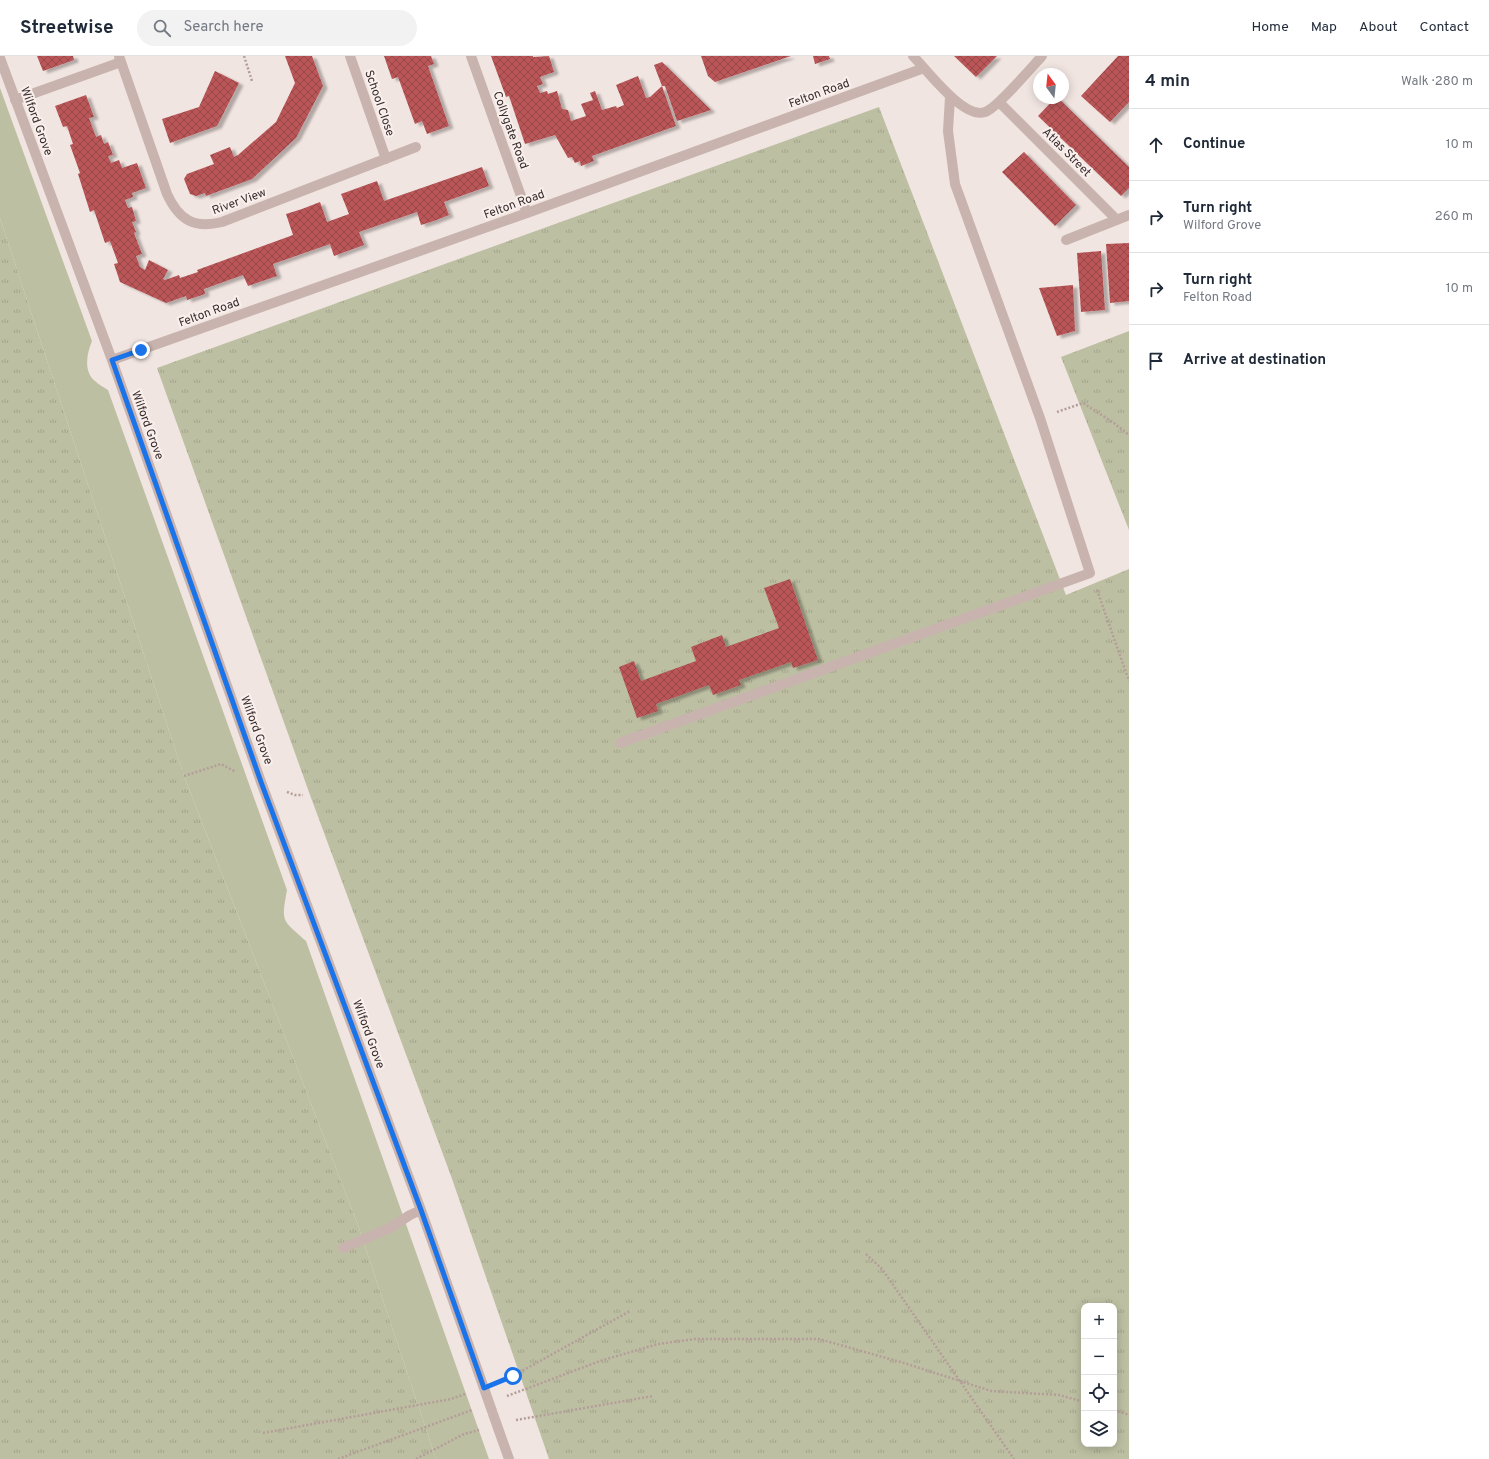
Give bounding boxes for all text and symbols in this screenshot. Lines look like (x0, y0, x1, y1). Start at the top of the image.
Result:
search box (137, 10, 417, 46)
text: Streetwise (20, 16, 113, 40)
icon: search (151, 17, 173, 39)
text: Search here (183, 18, 264, 37)
text: Home (1252, 19, 1289, 36)
text: Map (1311, 19, 1337, 36)
text: About (1359, 19, 1398, 36)
text: Contact (1420, 19, 1469, 36)
street label: School Close (360, 68, 398, 139)
north arrow (1033, 68, 1069, 104)
text: 4 min (1145, 71, 1190, 93)
text: Walk · 280 m (1401, 74, 1473, 90)
street label: Felton Road (787, 76, 852, 112)
street label: Wilford Grove (16, 85, 56, 158)
street label: Collygate Road (489, 89, 532, 171)
street label: Atlas Street (1038, 125, 1094, 181)
icon: ahead (1145, 134, 1167, 156)
text: Continue (1183, 135, 1245, 154)
text: 10 m (1446, 137, 1473, 153)
street label: River View (210, 185, 269, 219)
street label: Felton Road (482, 187, 547, 223)
text: Turn right (1183, 199, 1252, 218)
icon: right (1145, 206, 1167, 228)
text: 260 m (1435, 209, 1473, 225)
text: Wilford Grove (1183, 218, 1261, 234)
text: Turn right (1183, 271, 1252, 290)
icon: right (1145, 278, 1167, 300)
text: 10 m (1446, 281, 1473, 297)
text: Felton Road (1183, 290, 1252, 306)
street label: Felton Road (177, 295, 242, 331)
route end (132, 341, 150, 359)
icon: arrive (1145, 350, 1167, 372)
text: Arrive at destination (1183, 351, 1326, 370)
street label: Wilford Grove (127, 389, 167, 462)
street label: Wilford Grove (236, 694, 276, 767)
street label: Wilford Grove (348, 998, 388, 1071)
map controls (1081, 1303, 1117, 1447)
button: + (1081, 1303, 1117, 1339)
button: − (1081, 1339, 1117, 1375)
route start (504, 1367, 522, 1385)
button: locate (1081, 1375, 1117, 1411)
button: layers (1081, 1411, 1117, 1447)

